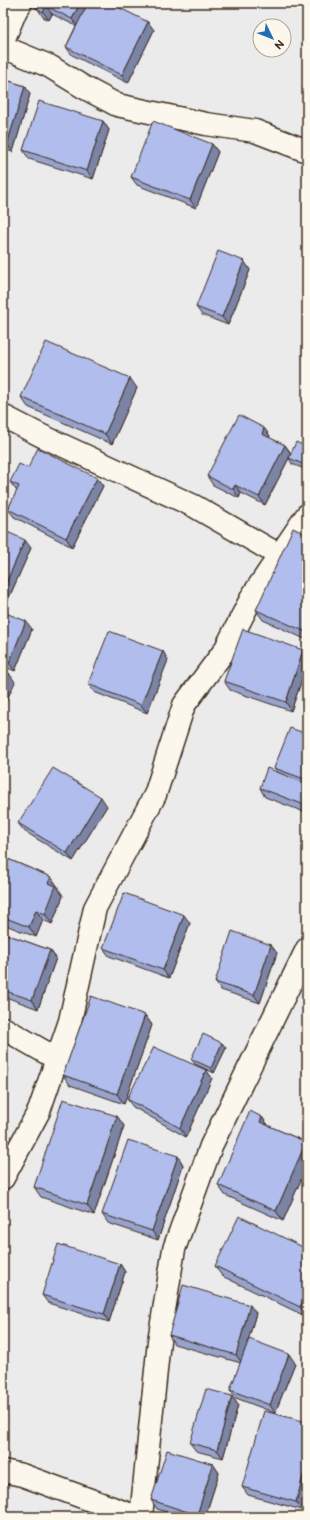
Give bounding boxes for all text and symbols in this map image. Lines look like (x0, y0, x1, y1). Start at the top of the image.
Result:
north arrow (252, 18, 292, 58)
text: N (271, 37, 287, 52)

